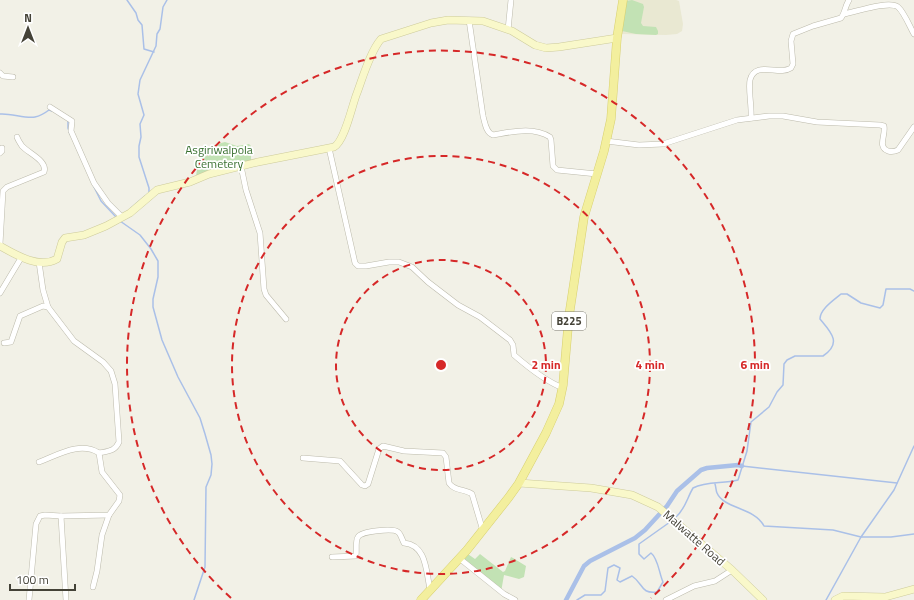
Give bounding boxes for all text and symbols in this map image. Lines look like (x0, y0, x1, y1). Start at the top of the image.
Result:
north arrow (8, 8, 48, 48)
text: N (24, 10, 32, 26)
park label: Asgiriwalpola Cemetery (185, 140, 253, 173)
road number: B225 (552, 312, 586, 330)
text: 2 min (531, 355, 561, 374)
text: 4 min (635, 355, 665, 374)
text: 6 min (740, 355, 770, 374)
centre of rings (434, 358, 448, 372)
street label: Malwatte Road (659, 505, 730, 570)
scale bar (10, 566, 75, 592)
text: 100 m (16, 570, 49, 589)

